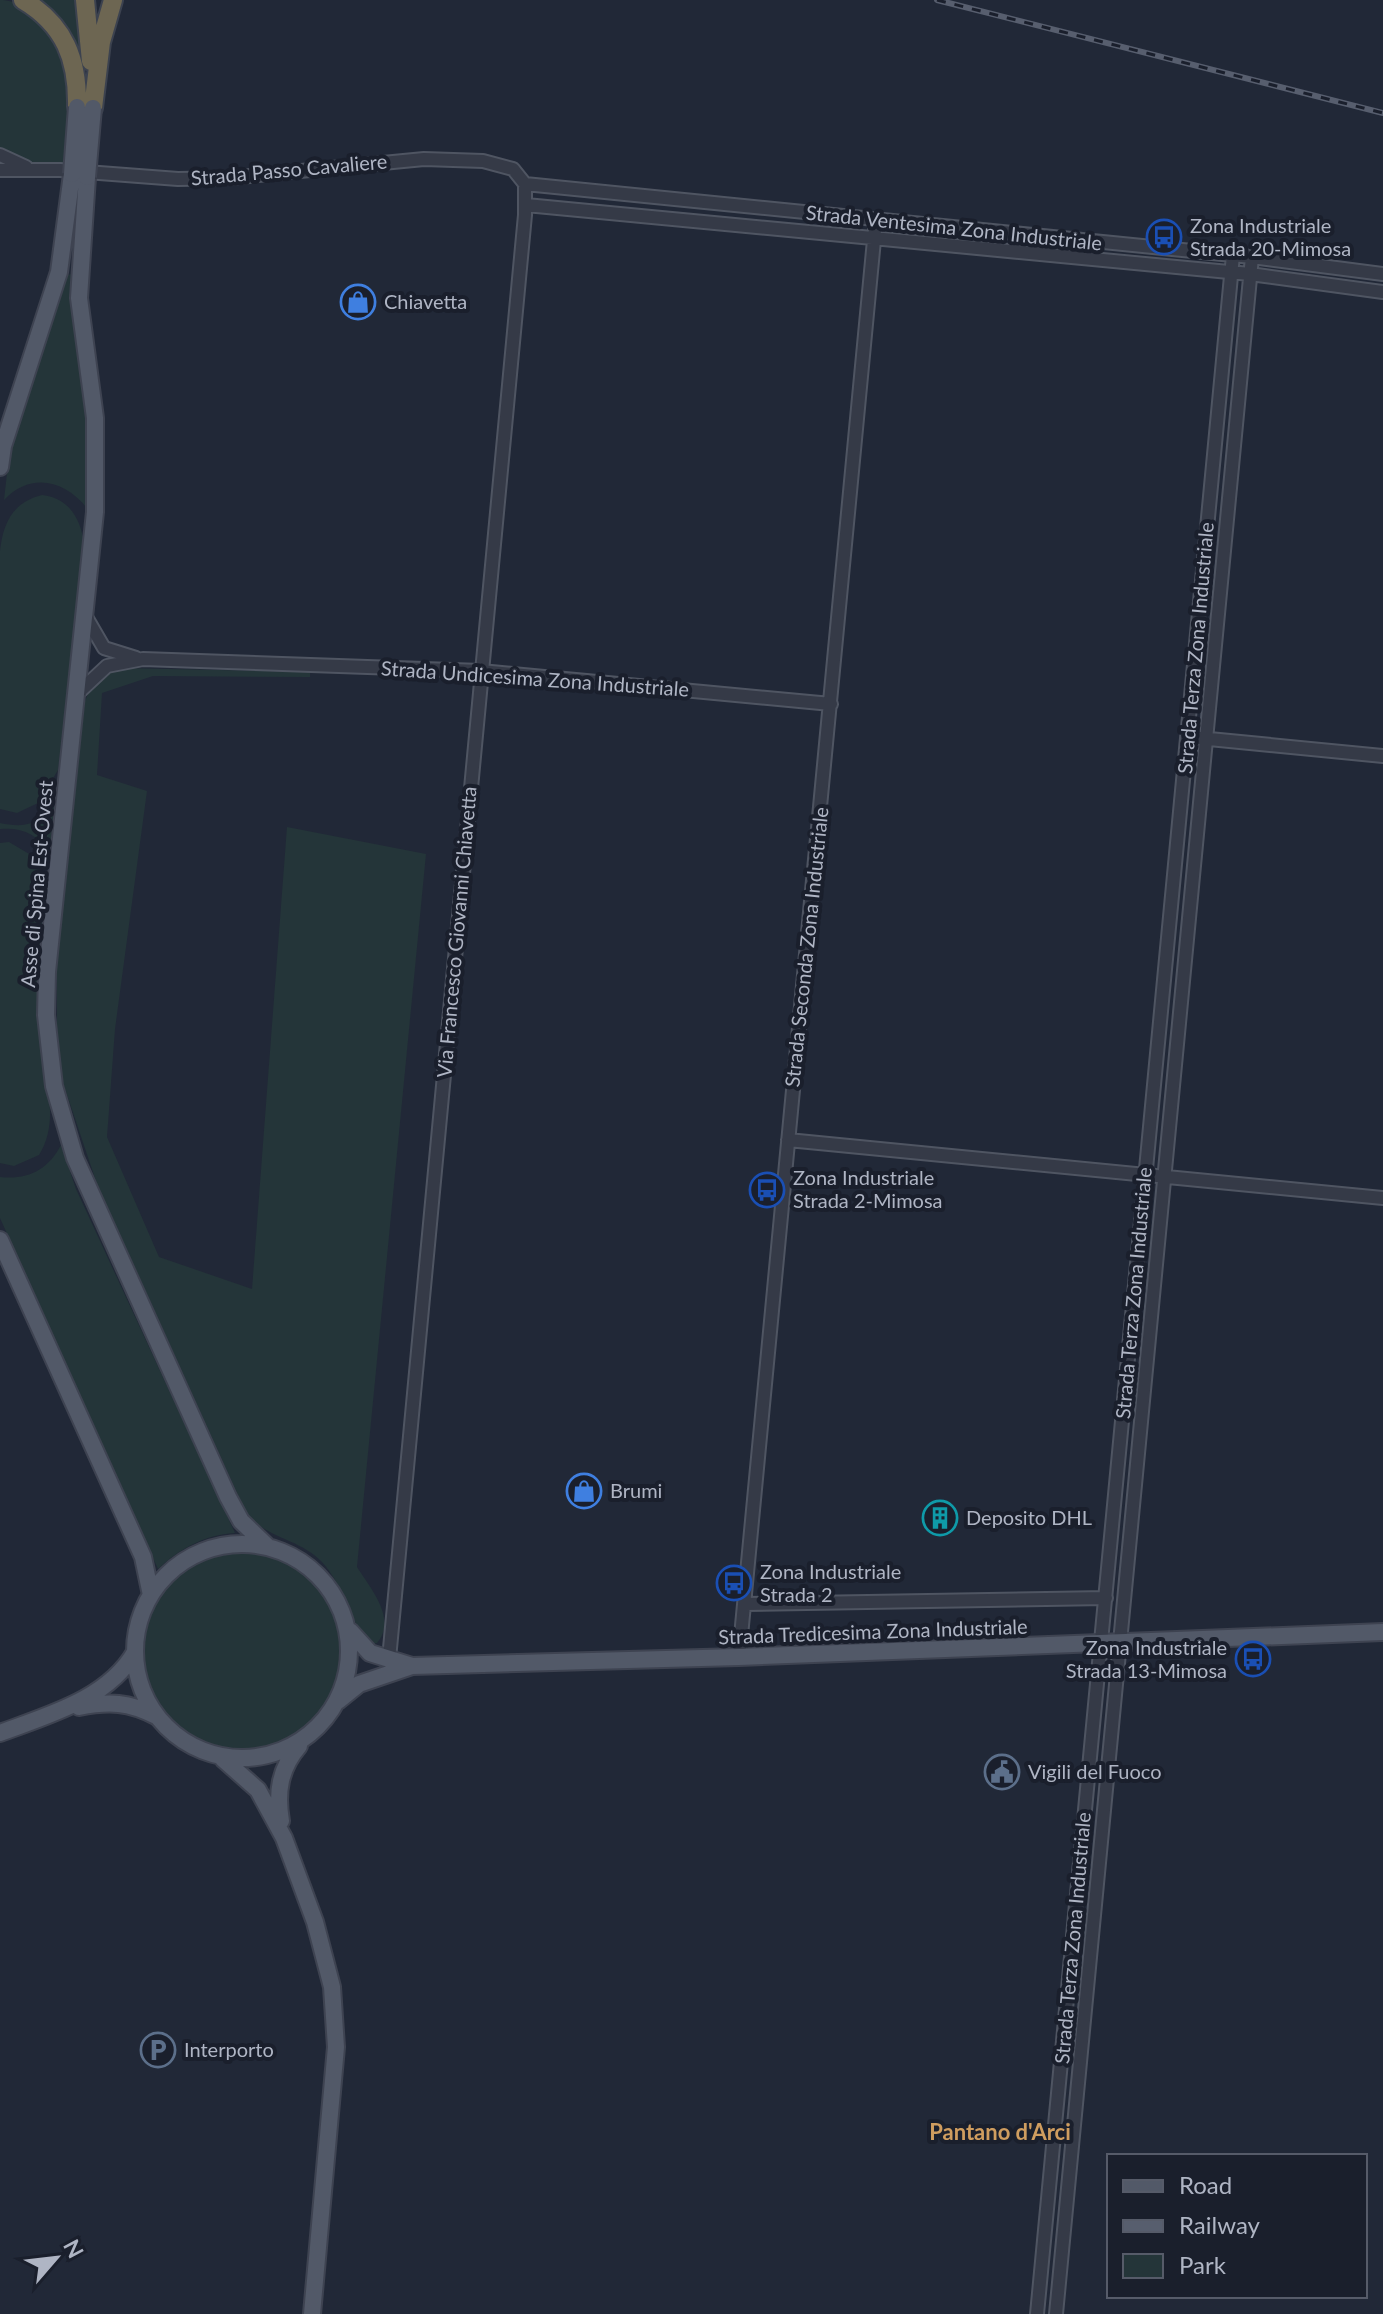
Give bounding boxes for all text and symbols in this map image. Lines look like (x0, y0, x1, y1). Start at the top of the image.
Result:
street label: Strada Passo Cavaliere (190, 148, 388, 190)
street label: Strada Ventesima Zona Industriale (805, 200, 1103, 254)
place label: Zona Industriale Strada 20-Mimosa (1190, 213, 1351, 260)
bus stop icon: Zona Industriale Strada 20-Mimosa (1145, 218, 1183, 256)
shop icon: Chiavetta (339, 283, 377, 321)
place label: Chiavetta (384, 289, 467, 313)
street label: Strada Terza Zona Industriale (1172, 521, 1218, 775)
street label: Strada Undicesima Zona Industriale (380, 655, 690, 701)
street label: Asse di Spina Est-Ovest (15, 779, 57, 988)
street label: Via Francesco Giovanni Chiavetta (431, 785, 481, 1079)
street label: Strada Seconda Zona Industriale (779, 806, 833, 1088)
place label: Zona Industriale Strada 2-Mimosa (793, 1165, 943, 1212)
street label: Strada Terza Zona Industriale (1110, 1166, 1156, 1420)
bus stop icon: Zona Industriale Strada 2-Mimosa (748, 1171, 786, 1209)
shop icon: Brumi (565, 1472, 603, 1510)
place label: Brumi (610, 1478, 662, 1502)
building icon: Deposito DHL (921, 1499, 959, 1537)
place label: Deposito DHL (966, 1505, 1092, 1529)
place label: Zona Industriale Strada 2 (760, 1559, 901, 1606)
bus stop icon: Zona Industriale Strada 2 (715, 1564, 753, 1602)
street label: Strada Tredicesima Zona Industriale (718, 1614, 1028, 1648)
place label: Zona Industriale Strada 13-Mimosa (1066, 1635, 1227, 1682)
bus stop icon: Zona Industriale Strada 13-Mimosa (1234, 1640, 1272, 1678)
public building icon: Vigili del Fuoco (983, 1753, 1021, 1791)
place label: Vigili del Fuoco (1028, 1759, 1162, 1783)
street label: Strada Terza Zona Industriale (1049, 1811, 1095, 2065)
parking icon: Interporto (139, 2031, 177, 2069)
place label: Interporto (184, 2037, 274, 2061)
district label: Pantano d'Arci (929, 2118, 1071, 2145)
legend (1107, 2154, 1367, 2298)
text: Road (1179, 2170, 1232, 2199)
text: Railway (1179, 2210, 1261, 2239)
north arrow (16, 2218, 96, 2298)
text: N (58, 2235, 90, 2262)
text: Park (1179, 2250, 1227, 2279)

